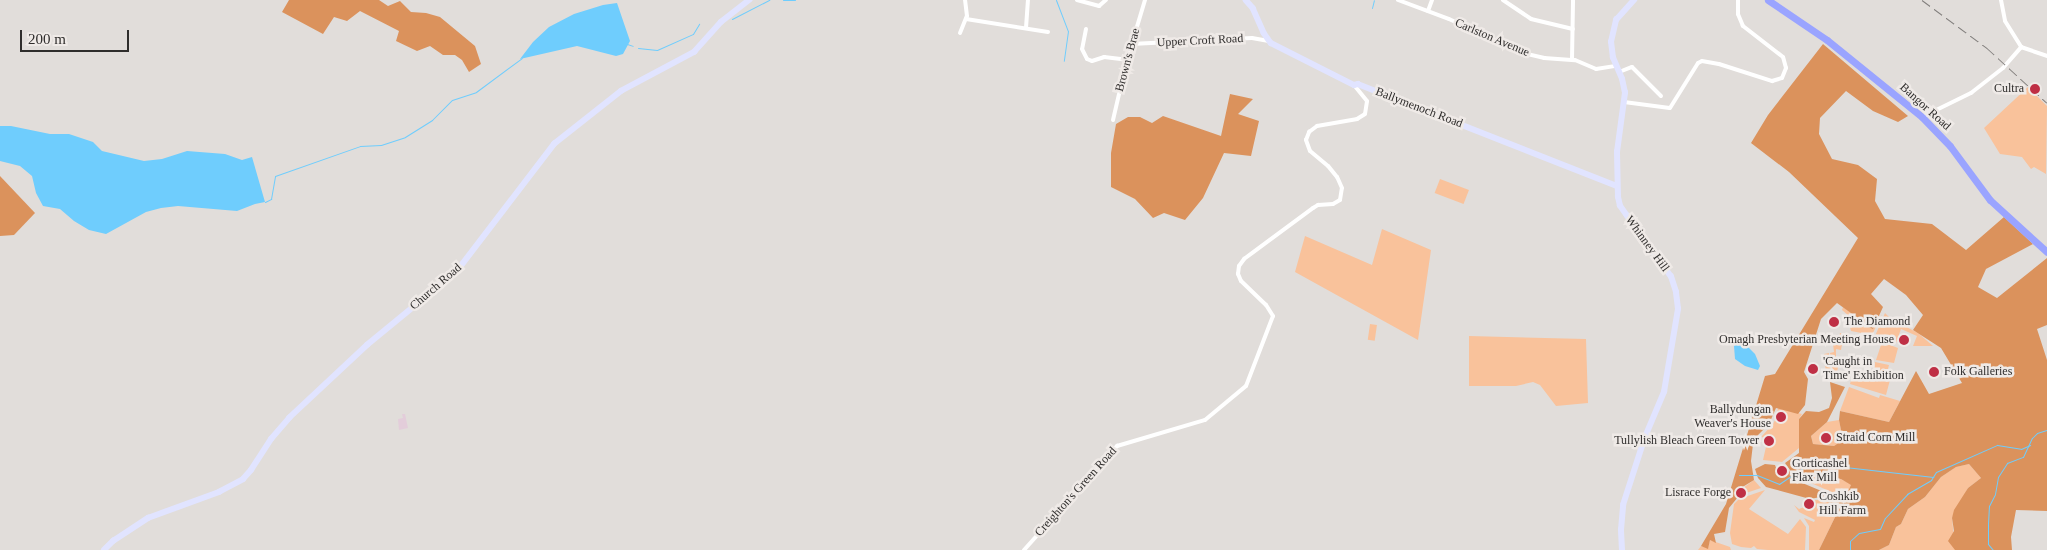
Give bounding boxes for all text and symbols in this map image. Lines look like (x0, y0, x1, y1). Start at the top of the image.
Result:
street label: Carlston Avenue (1452, 16, 1532, 60)
scale bar (22, 20, 131, 52)
street label: Brown's Brae (1113, 27, 1143, 93)
text: 200 m (28, 31, 66, 47)
street label: Upper Croft Road (1156, 32, 1244, 50)
street label: Bangor Road (1897, 80, 1953, 134)
place label: Cultra (1994, 82, 2024, 96)
marker: Cultra (2028, 82, 2042, 96)
street label: Ballymenoch Road (1373, 85, 1465, 131)
street label: Whinney Hill (1622, 213, 1672, 275)
street label: Church Road (407, 261, 465, 313)
place label: The Diamond (1844, 315, 1910, 329)
marker: The Diamond (1828, 316, 1840, 328)
place label: Omagh Presbyterian Meeting House (1719, 333, 1894, 347)
marker: Omagh Presbyterian Meeting House (1898, 334, 1910, 346)
place label: 'Caught in Time' Exhibition (1823, 355, 1904, 383)
marker: 'Caught in Time' Exhibition (1807, 363, 1819, 375)
place label: Folk Galleries (1944, 365, 2012, 379)
marker: Folk Galleries (1928, 366, 1940, 378)
place label: Ballydungan Weaver's House (1694, 403, 1771, 431)
marker: Ballydungan Weaver's House (1775, 411, 1787, 423)
place label: Straid Corn Mill (1836, 431, 1915, 445)
marker: Straid Corn Mill (1820, 432, 1832, 444)
place label: Tullylish Bleach Green Tower (1614, 434, 1759, 448)
marker: Tullylish Bleach Green Tower (1763, 435, 1775, 447)
street label: Creighton's Green Road (1032, 444, 1120, 540)
place label: Gorticashel Flax Mill (1792, 457, 1847, 485)
marker: Gorticashel Flax Mill (1776, 465, 1788, 477)
place label: Lisrace Forge (1665, 486, 1731, 500)
marker: Lisrace Forge (1735, 487, 1747, 499)
place label: Coshkib Hill Farm (1819, 490, 1866, 518)
marker: Coshkib Hill Farm (1803, 498, 1815, 510)

